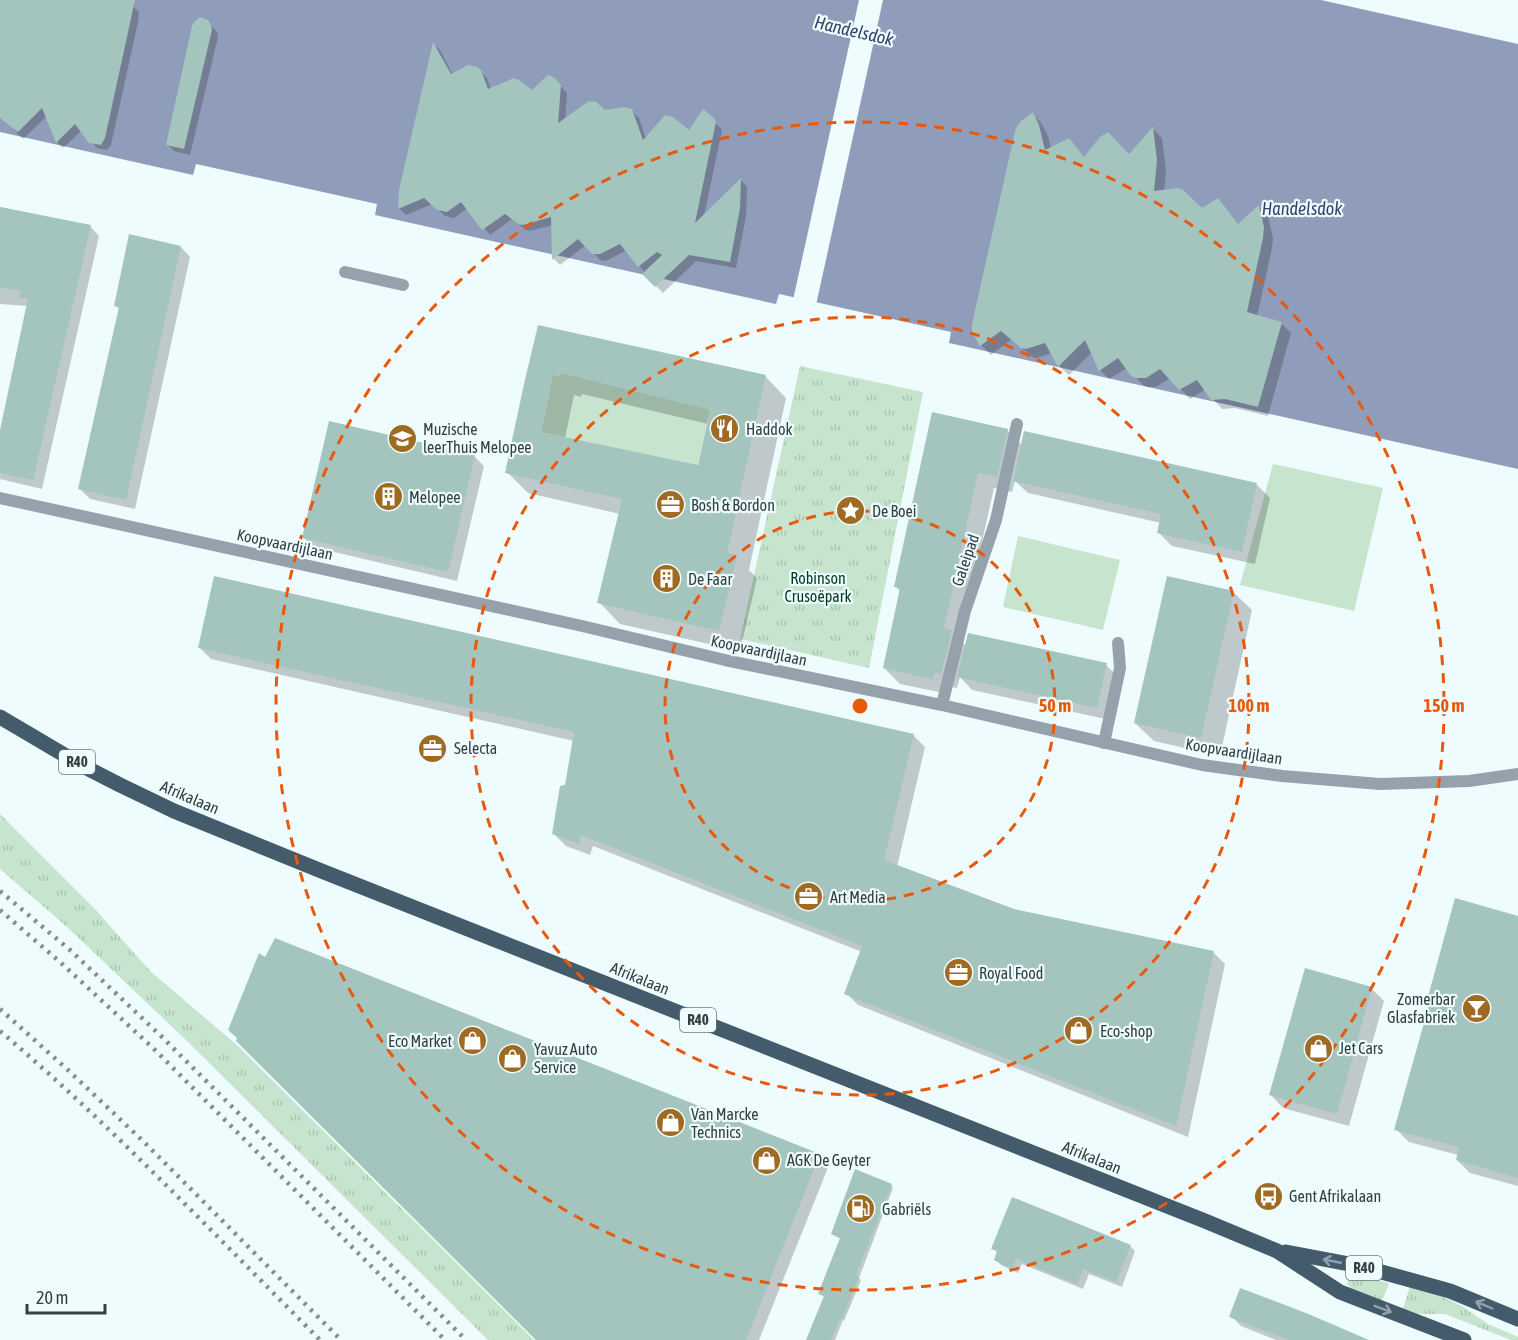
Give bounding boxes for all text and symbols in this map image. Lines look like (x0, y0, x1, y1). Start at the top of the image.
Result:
water label: Handelsdok (813, 11, 897, 50)
water label: Handelsdok (1262, 198, 1343, 219)
restaurant icon: Haddok (709, 413, 741, 445)
place label: Muzische leerThuis Melopee (423, 420, 532, 457)
place label: Haddok (746, 420, 792, 438)
school or university icon: Muzische leerThuis Melopee (386, 422, 418, 454)
building icon: Melopee (372, 481, 404, 513)
place label: Melopee (409, 488, 461, 507)
office icon: Bosh & Bordon (654, 489, 686, 521)
place icon: De Boei (835, 495, 867, 527)
place label: Bosh & Bordon (691, 496, 775, 514)
place label: De Boei (872, 502, 916, 520)
street label: Koopvaardijlaan (235, 525, 335, 564)
street label: Galeipad (948, 532, 983, 589)
building icon: De Faar (651, 563, 683, 595)
park label: Robinson Crusoëpark (785, 569, 851, 606)
place label: De Faar (688, 570, 732, 588)
street label: Koopvaardijlaan (709, 631, 809, 670)
text: 50 m (1039, 695, 1071, 716)
text: 100 m (1229, 695, 1269, 716)
text: 150 m (1424, 695, 1464, 716)
centre of rings (850, 696, 870, 716)
office icon: Selecta (417, 732, 449, 764)
street label: Koopvaardijlaan (1184, 734, 1284, 769)
place label: Selecta (454, 739, 497, 757)
road number: R40 (59, 750, 95, 774)
street label: Afrikalaan (158, 777, 222, 817)
office icon: Art Media (793, 881, 825, 913)
place label: Art Media (830, 888, 886, 906)
office icon: Royal Food (942, 957, 974, 989)
street label: Afrikalaan (608, 958, 672, 998)
place label: Royal Food (979, 964, 1043, 983)
place label: Zomerbar Glasfabriek (1387, 990, 1455, 1026)
bar icon: Zomerbar Glasfabriek (1460, 992, 1492, 1024)
road number: R40 (680, 1008, 716, 1032)
shop icon: Eco-shop (1063, 1015, 1095, 1047)
place label: Eco-shop (1100, 1022, 1153, 1041)
shop icon: Eco Market (457, 1025, 489, 1057)
place label: Eco Market (388, 1032, 452, 1050)
shop icon: Jet Cars (1302, 1032, 1334, 1064)
place label: Jet Cars (1339, 1039, 1384, 1057)
place label: Yavuz Auto Service (534, 1040, 597, 1076)
shop icon: Yavuz Auto Service (497, 1042, 529, 1074)
place label: Van Marcke Technics (691, 1105, 759, 1141)
shop icon: Van Marcke Technics (654, 1107, 686, 1139)
street label: Afrikalaan (1060, 1137, 1124, 1177)
shop icon: AGK De Geyter (750, 1144, 782, 1176)
place label: AGK De Geyter (787, 1151, 871, 1170)
bus stop icon: Gent Afrikalaan (1252, 1180, 1284, 1212)
place label: Gent Afrikalaan (1289, 1187, 1381, 1205)
fuel station icon: Gabriëls (845, 1193, 877, 1225)
place label: Gabriëls (882, 1200, 931, 1218)
one-way arrow (1323, 1255, 1342, 1266)
road number: R40 (1346, 1256, 1382, 1280)
scale bar (27, 1277, 105, 1315)
text: 20 m (36, 1287, 68, 1308)
one-way arrow (1475, 1299, 1494, 1310)
one-way arrow (1374, 1304, 1392, 1315)

